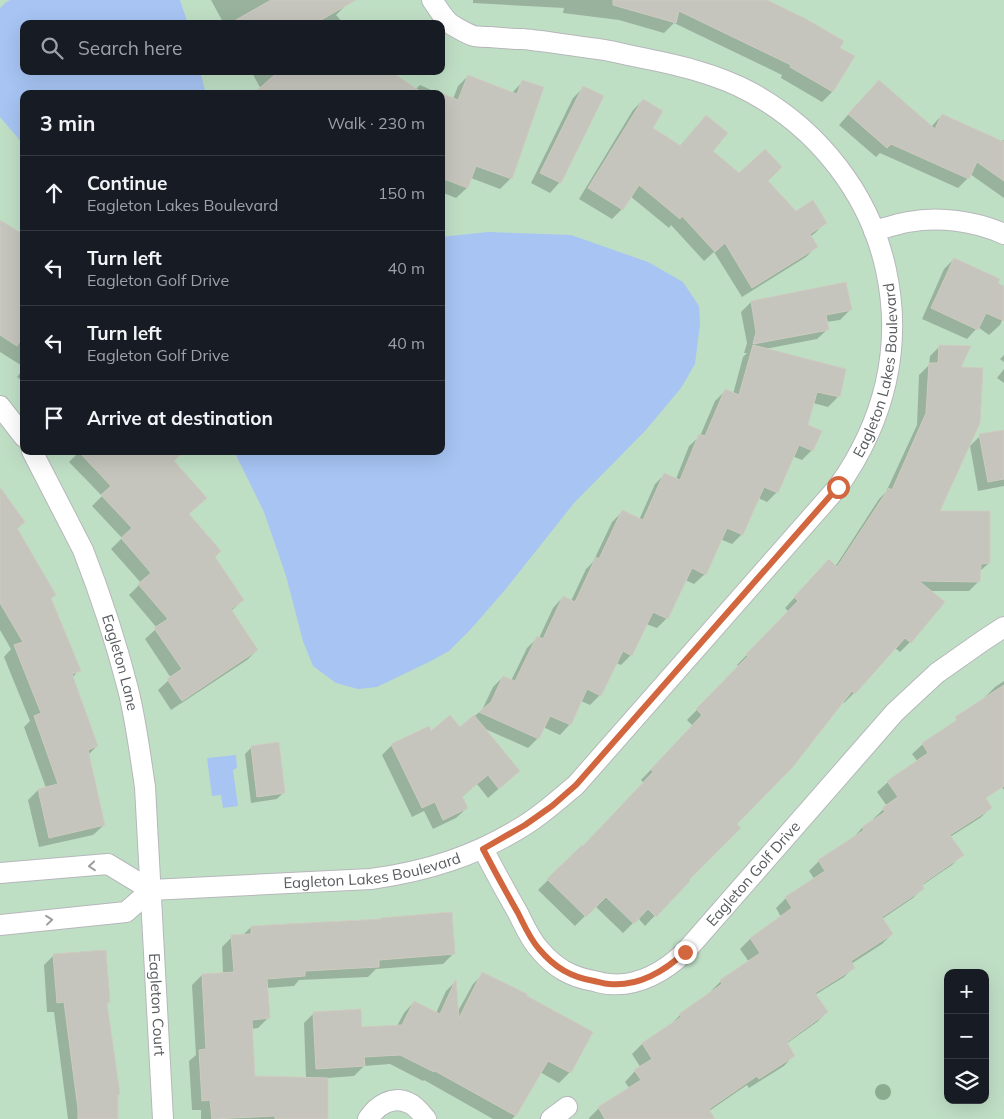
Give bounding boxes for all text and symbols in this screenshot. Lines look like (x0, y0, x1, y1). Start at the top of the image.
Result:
search box (20, 20, 445, 75)
icon: search (38, 34, 66, 62)
text: Search here (78, 36, 182, 60)
text: 3 min (40, 110, 95, 136)
text: Walk · 230 m (327, 113, 425, 133)
text: Continue (87, 171, 167, 195)
icon: ahead (40, 179, 68, 207)
text: 150 m (378, 183, 425, 203)
text: Eagleton Lakes Boulevard (87, 195, 278, 215)
text: Turn left (87, 246, 162, 270)
icon: left (40, 254, 68, 282)
text: 40 m (388, 258, 425, 278)
text: Eagleton Golf Drive (87, 270, 229, 290)
street label: Eagleton Lakes Boulevard (848, 282, 901, 461)
text: Turn left (87, 321, 162, 345)
icon: left (40, 329, 68, 357)
text: 40 m (388, 333, 425, 353)
text: Eagleton Golf Drive (87, 345, 229, 365)
icon: arrive (40, 404, 68, 432)
text: Arrive at destination (87, 406, 273, 430)
route start (827, 476, 850, 499)
street label: Eagleton Lane (98, 612, 143, 712)
street label: Eagleton Golf Drive (702, 817, 804, 930)
street label: Eagleton Lakes Boulevard (283, 848, 463, 892)
one-way arrow (88, 860, 96, 871)
one-way arrow (45, 915, 53, 926)
route end (674, 941, 697, 964)
street label: Eagleton Court (145, 953, 170, 1057)
map controls (944, 969, 989, 1104)
button: + (944, 969, 989, 1014)
button: − (944, 1014, 989, 1059)
button: layers (944, 1059, 989, 1104)

